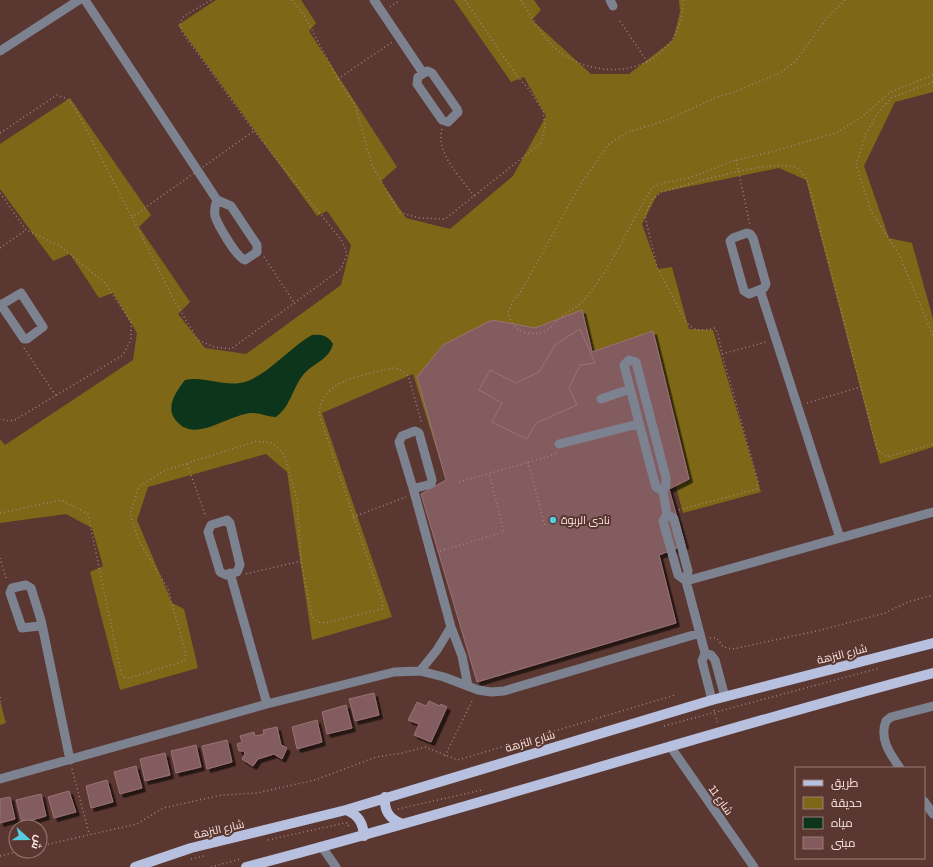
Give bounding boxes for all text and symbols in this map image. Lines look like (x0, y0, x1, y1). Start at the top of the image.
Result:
place label: نادى الربوة (561, 513, 610, 527)
marker: نادى الربوة (548, 515, 558, 525)
street label: شارع النزهة (815, 641, 869, 668)
street label: شارع النزهة (503, 727, 557, 756)
legend (795, 767, 925, 859)
text: طريق (831, 775, 859, 791)
street label: شارع 11 (705, 782, 736, 818)
text: حديقة (831, 795, 862, 811)
text: مياه (831, 815, 853, 831)
street label: شارع النزهة (192, 816, 246, 843)
north arrow (8, 819, 48, 859)
text: ش (28, 833, 46, 852)
text: مبنى (831, 835, 856, 851)

